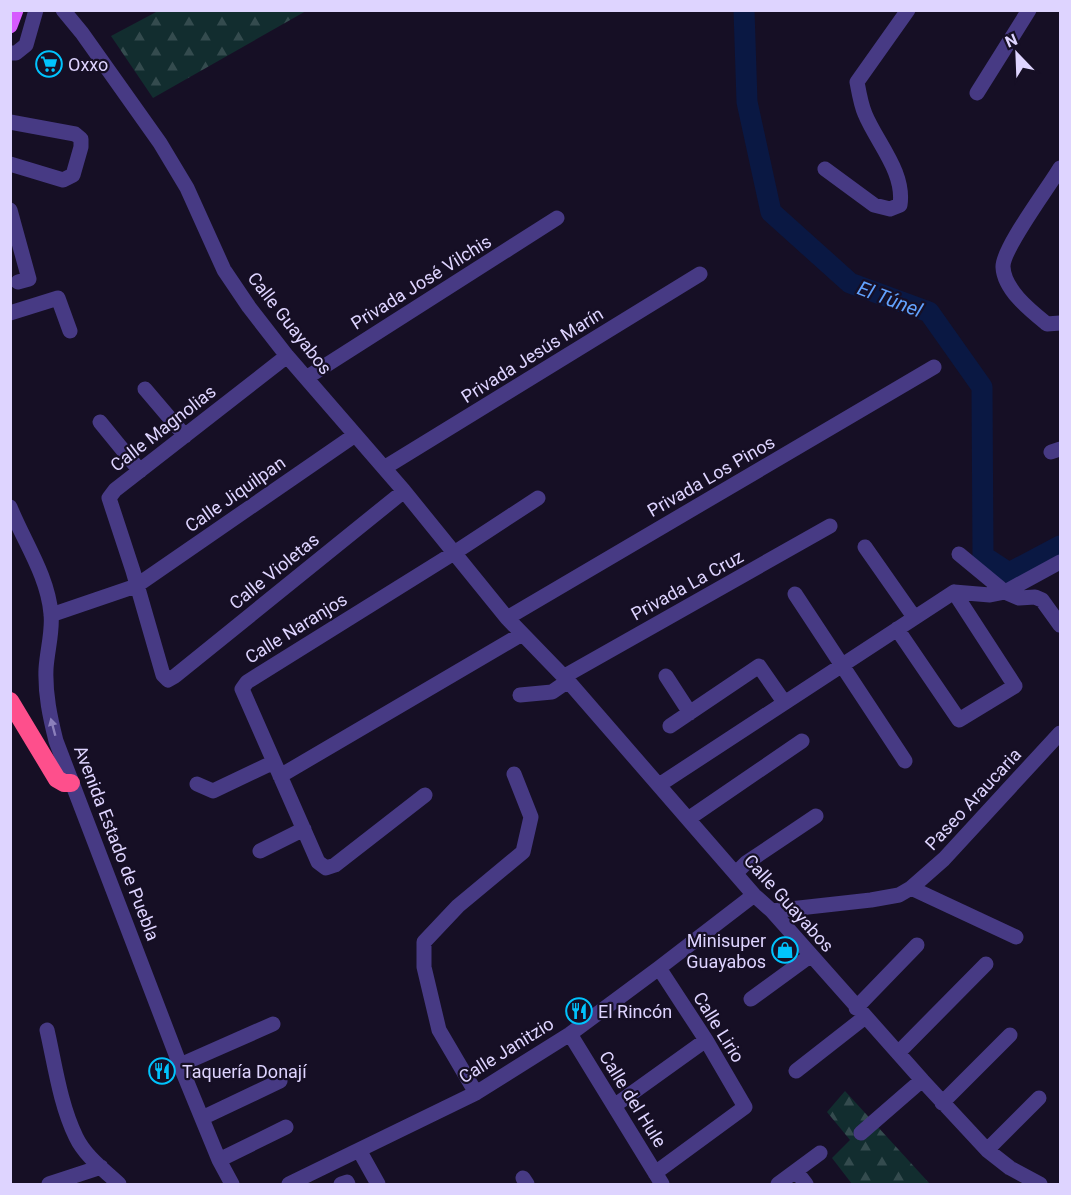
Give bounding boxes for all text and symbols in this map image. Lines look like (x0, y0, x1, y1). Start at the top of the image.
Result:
north arrow (987, 24, 1047, 84)
text: N (1002, 30, 1020, 52)
supermarket icon: Oxxo (34, 49, 64, 79)
place label: Oxxo (68, 54, 108, 75)
street label: Privada José Vilchis (347, 230, 495, 334)
street label: Calle Guayabos (244, 268, 336, 378)
water label: El Túnel (854, 276, 926, 322)
street label: Privada Jesús Marín (457, 303, 607, 407)
street label: Calle Magnolias (106, 380, 220, 476)
street label: Privada Los Pinos (644, 431, 778, 521)
street label: Calle Jiquilpan (181, 452, 289, 536)
street label: Calle Violetas (225, 528, 323, 614)
street label: Privada La Cruz (627, 545, 747, 625)
street label: Calle Naranjos (241, 588, 351, 668)
one-way arrow (47, 718, 57, 736)
street label: Avenida Estado de Puebla (70, 742, 164, 944)
street label: Paseo Araucaria (921, 744, 1025, 854)
street label: Calle Guayabos (740, 850, 838, 956)
place label: Minisuper Guayabos (686, 930, 766, 972)
shop icon: Minisuper Guayabos (770, 935, 800, 965)
street label: Calle Lirio (689, 988, 749, 1066)
restaurant icon: El Rincón (564, 996, 594, 1026)
place label: El Rincón (598, 1001, 672, 1022)
street label: Calle Janitzio (455, 1013, 557, 1087)
street label: Calle del Hule (595, 1047, 671, 1151)
restaurant icon: Taquería Donají (147, 1056, 177, 1086)
place label: Taquería Donají (182, 1061, 307, 1082)

